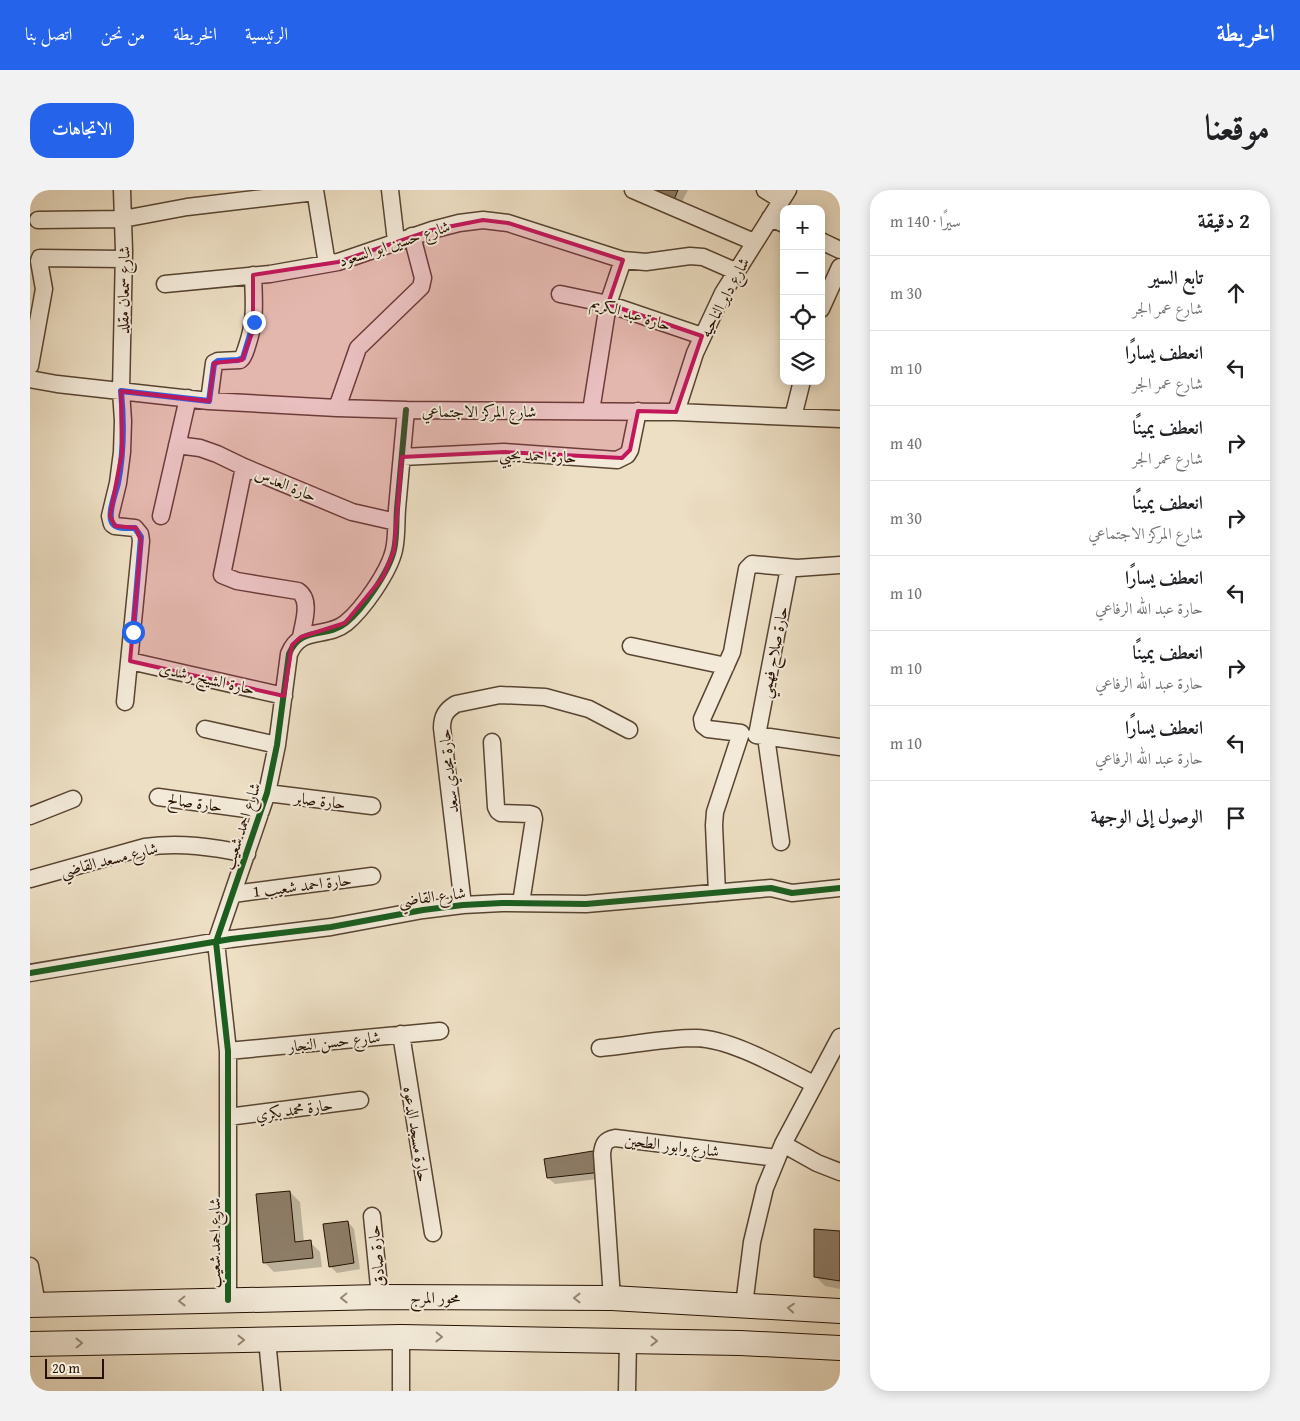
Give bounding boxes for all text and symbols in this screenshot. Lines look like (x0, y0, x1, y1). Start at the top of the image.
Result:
text: الخريطة (1217, 15, 1275, 50)
text: اتصل بنا (25, 20, 72, 47)
text: من نحن (100, 20, 145, 47)
text: الخريطة (173, 20, 217, 47)
text: الرئيسية (245, 20, 288, 47)
text: موقعنا (1205, 101, 1270, 152)
button: الاتجاهات (30, 103, 134, 158)
map controls (780, 205, 825, 385)
button: + (780, 205, 825, 250)
text: 2 دقيقة (1198, 205, 1250, 236)
text: سيرًا · 140 m (890, 209, 961, 233)
street label: شارع حسين ابو السعود (335, 214, 454, 274)
street label: شارع سمعان مقلد (110, 246, 138, 334)
button: − (780, 250, 825, 295)
street label: شارع داير الناحيه (693, 253, 757, 342)
text: تابع السير (1149, 263, 1203, 291)
icon: ahead (1222, 279, 1250, 307)
text: 30 m (890, 281, 922, 305)
street label: حارة عبد الكريم (587, 289, 674, 339)
button: locate (780, 295, 825, 340)
text: شارع عمر الجر (1132, 296, 1203, 320)
route end (243, 311, 266, 334)
text: انعطف يسارًا (1125, 338, 1203, 366)
button: layers (780, 340, 825, 385)
icon: left (1222, 354, 1250, 382)
text: 10 m (890, 356, 922, 380)
text: شارع عمر الجر (1132, 371, 1203, 395)
street label: شارع المركز الاجتماعي (422, 399, 536, 425)
text: انعطف يمينًا (1133, 413, 1203, 441)
icon: right (1222, 429, 1250, 457)
text: 40 m (890, 431, 922, 455)
street label: حارة احمد يحيي (499, 441, 577, 473)
text: شارع عمر الجر (1132, 446, 1203, 470)
street label: حارة العدس (252, 461, 320, 507)
text: انعطف يمينًا (1133, 488, 1203, 516)
icon: right (1222, 504, 1250, 532)
text: 30 m (890, 506, 922, 530)
text: شارع المركز الاجتماعي (1088, 521, 1203, 545)
text: انعطف يسارًا (1125, 563, 1203, 591)
icon: left (1222, 579, 1250, 607)
text: 10 m (890, 581, 922, 605)
text: حارة عبد الله الرفاعي (1095, 596, 1203, 620)
street label: حارة صلاح فهمي (752, 604, 798, 701)
route start (122, 621, 145, 644)
text: انعطف يمينًا (1133, 638, 1203, 666)
icon: right (1222, 654, 1250, 682)
street label: حارة الشيخ رشدى (156, 655, 257, 704)
text: 10 m (890, 656, 922, 680)
text: حارة عبد الله الرفاعي (1095, 671, 1203, 695)
text: انعطف يسارًا (1125, 713, 1203, 741)
street label: حارة مجدي سعد (432, 728, 465, 814)
icon: left (1222, 729, 1250, 757)
text: 10 m (890, 731, 922, 755)
text: حارة عبد الله الرفاعي (1095, 746, 1203, 770)
street label: شارع احمد شعيب (216, 779, 268, 873)
street label: حارة صابر (291, 785, 347, 815)
street label: حارة صالح (166, 786, 224, 820)
text: الوصول إلى الوجهة (1091, 802, 1203, 830)
icon: arrive (1222, 804, 1250, 832)
street label: شارع مسعد القاضي (58, 835, 161, 887)
street label: حارة احمد شعيب 1 (251, 867, 353, 903)
street label: شارع القاضي (397, 880, 467, 916)
street label: شارع حسن النجار (285, 1024, 382, 1060)
street label: حارة مسجد الدعوه (398, 1084, 436, 1184)
street label: حارة محمد بكري (254, 1092, 334, 1127)
street label: شارع وابور الطحين (623, 1127, 721, 1165)
street label: شارع احمد شعيب (202, 1198, 228, 1288)
street label: حارة صادق (361, 1224, 391, 1288)
street label: محور المرج (410, 1285, 460, 1312)
one-way arrow (340, 1293, 348, 1303)
one-way arrow (572, 1293, 580, 1303)
one-way arrow (177, 1296, 185, 1307)
one-way arrow (787, 1303, 795, 1314)
one-way arrow (435, 1332, 443, 1342)
one-way arrow (238, 1335, 245, 1345)
one-way arrow (650, 1336, 658, 1346)
one-way arrow (75, 1338, 83, 1348)
scale bar (45, 1356, 104, 1379)
text: 20 m (52, 1358, 80, 1378)

